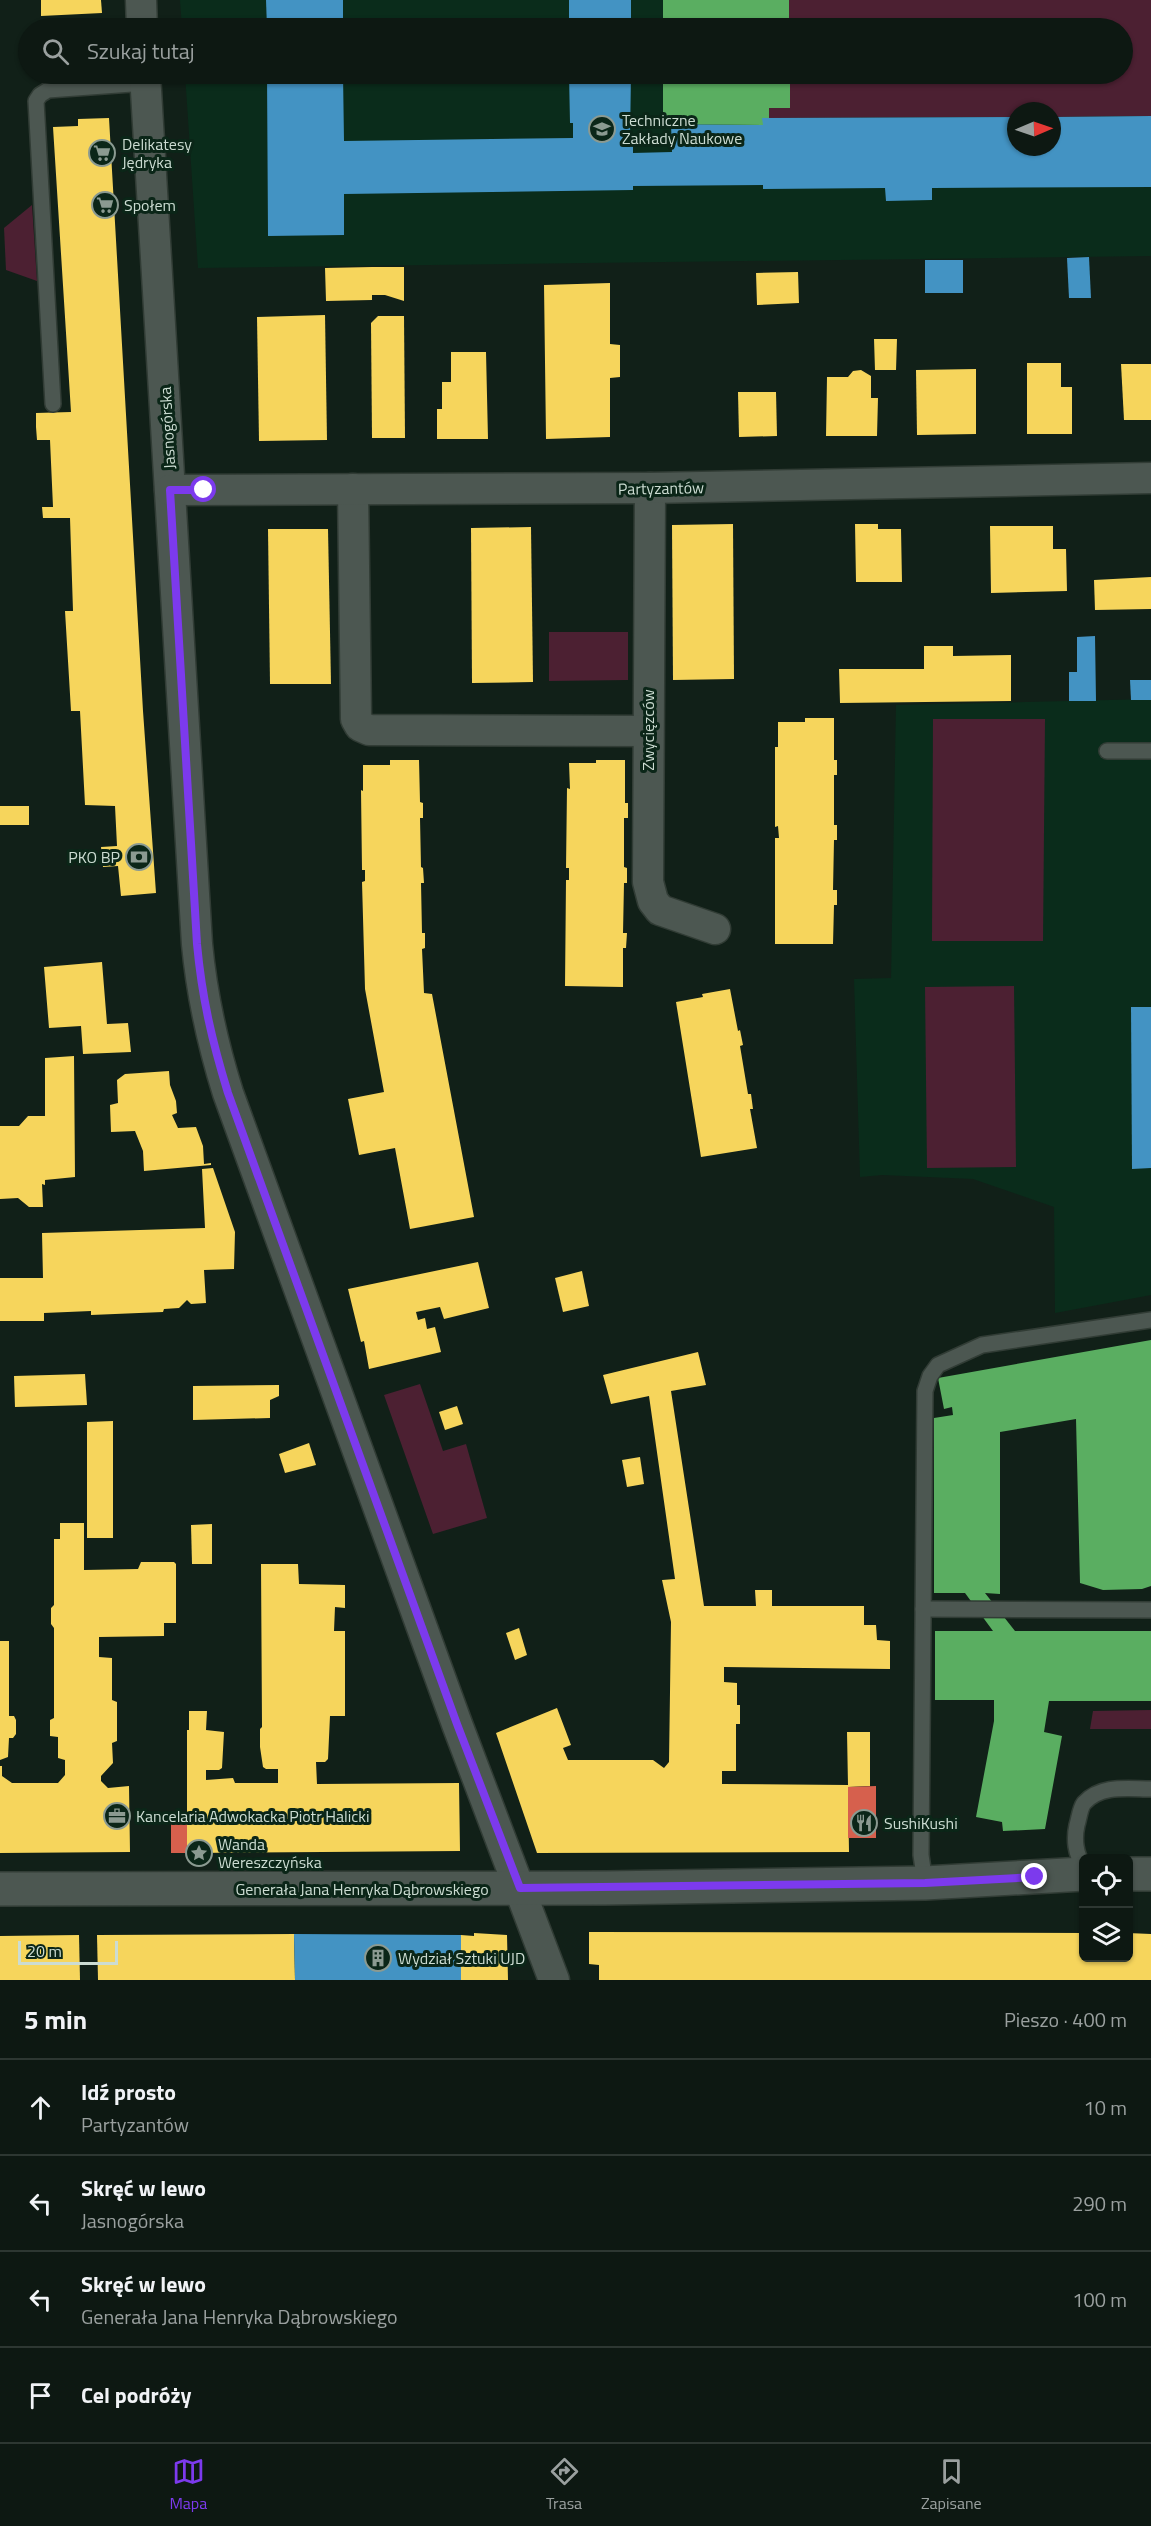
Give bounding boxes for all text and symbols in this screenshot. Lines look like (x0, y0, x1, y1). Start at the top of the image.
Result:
search box (18, 18, 1133, 84)
text: Szukaj tutaj (87, 34, 195, 68)
icon: search (39, 35, 72, 68)
north arrow (1007, 102, 1061, 156)
place label: Techniczne Zakłady Naukowe (622, 108, 742, 150)
school or university icon: Techniczne Zakłady Naukowe (587, 114, 617, 144)
place label: Delikatesy Jędryka (122, 132, 192, 174)
supermarket icon: Delikatesy Jędryka (87, 138, 117, 168)
supermarket icon: Społem (90, 190, 120, 220)
place label: Społem (124, 193, 176, 217)
street label: Jasnogórska (153, 386, 181, 470)
street label: Partyzantów (618, 475, 704, 501)
route start (190, 476, 216, 502)
street label: Zwycięzców (636, 689, 660, 771)
bank icon: PKO BP (124, 842, 154, 872)
place label: PKO BP (68, 845, 120, 869)
office icon: Kancelaria Adwokacka Piotr Halicki (102, 1801, 132, 1831)
place label: Kancelaria Adwokacka Piotr Halicki (136, 1804, 369, 1828)
restaurant icon: SushiKushi (849, 1808, 879, 1838)
place label: SushiKushi (884, 1811, 958, 1835)
place label: Wanda Wereszczyńska (218, 1832, 322, 1874)
place icon: Wanda Wereszczyńska (184, 1838, 214, 1868)
map controls (1079, 1854, 1133, 1962)
button: locate (1079, 1854, 1133, 1908)
route end (1021, 1863, 1047, 1889)
street label: Generała Jana Henryka Dąbrowskiego (235, 1877, 489, 1901)
button: layers (1079, 1908, 1133, 1962)
scale bar (18, 1938, 118, 1966)
text: 20 m (27, 1939, 62, 1963)
building icon: Wydział Sztuki UJD (363, 1943, 393, 1973)
place label: Wydział Sztuki UJD (398, 1946, 525, 1970)
text: 5 min (24, 2000, 87, 2039)
text: Pieszo · 400 m (1004, 2004, 1127, 2035)
text: Idź prosto (81, 2075, 176, 2109)
icon: ahead (24, 2091, 57, 2124)
text: 10 m (1083, 2092, 1127, 2123)
text: Partyzantów (81, 2109, 189, 2140)
text: Skręć w lewo (81, 2171, 206, 2205)
icon: left (24, 2187, 57, 2220)
text: 290 m (1072, 2188, 1127, 2219)
text: Jasnogórska (81, 2205, 184, 2236)
text: Skręć w lewo (81, 2267, 206, 2301)
icon: left (24, 2283, 57, 2316)
text: 100 m (1072, 2284, 1127, 2315)
text: Generała Jana Henryka Dąbrowskiego (81, 2301, 398, 2332)
text: Cel podróży (81, 2378, 191, 2412)
icon: arrive (24, 2379, 57, 2412)
tab: Mapa (169, 2455, 207, 2515)
tab: Trasa (546, 2455, 582, 2515)
tab: Zapisane (921, 2455, 982, 2515)

